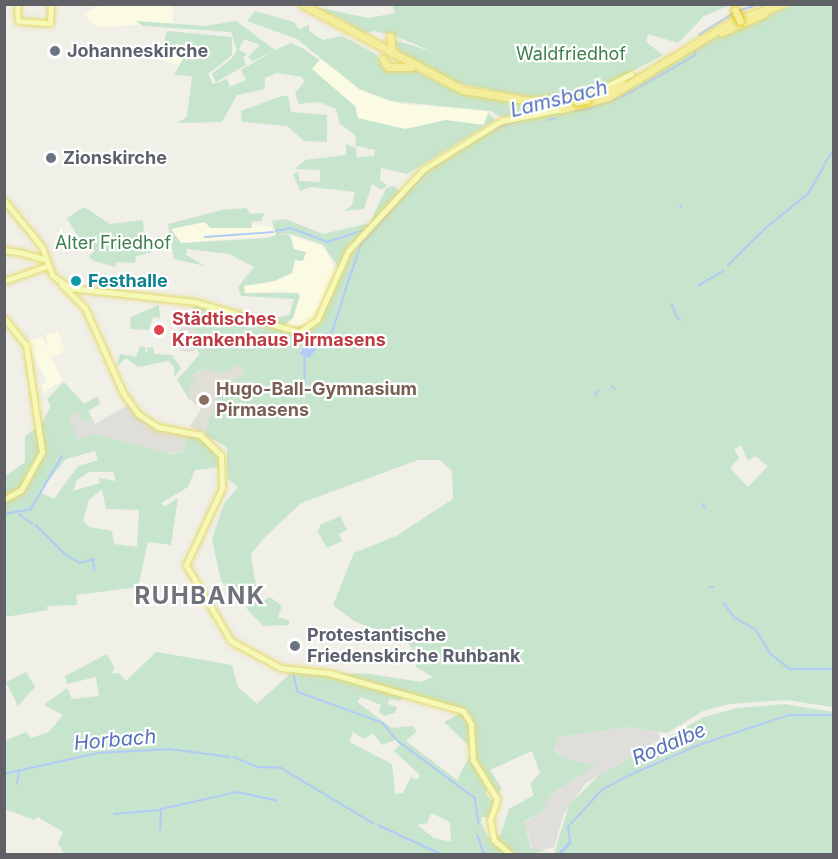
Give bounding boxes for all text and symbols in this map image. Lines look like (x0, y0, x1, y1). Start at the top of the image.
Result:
place label: Johanneskirche (67, 40, 208, 62)
park label: Waldfriedhof (516, 43, 626, 65)
marker: Johanneskirche (48, 44, 62, 58)
water label: Lamsbach (508, 75, 610, 123)
place label: Zionskirche (63, 147, 167, 169)
marker: Zionskirche (44, 151, 58, 165)
park label: Alter Friedhof (55, 232, 171, 254)
place label: Festhalle (88, 270, 168, 292)
marker: Festhalle (69, 274, 83, 288)
place label: Städtisches Krankenhaus Pirmasens (172, 309, 386, 352)
marker: Städtisches Krankenhaus Pirmasens (150, 321, 168, 339)
place label: Hugo-Ball-Gymnasium Pirmasens (216, 379, 417, 422)
marker: Hugo-Ball-Gymnasium Pirmasens (197, 393, 211, 407)
district label: RUHBANK (134, 582, 266, 610)
place label: Protestantische Friedenskirche Ruhbank (307, 625, 520, 668)
marker: Protestantische Friedenskirche Ruhbank (288, 639, 302, 653)
water label: Rodalbe (629, 718, 709, 770)
water label: Horbach (73, 724, 157, 756)

